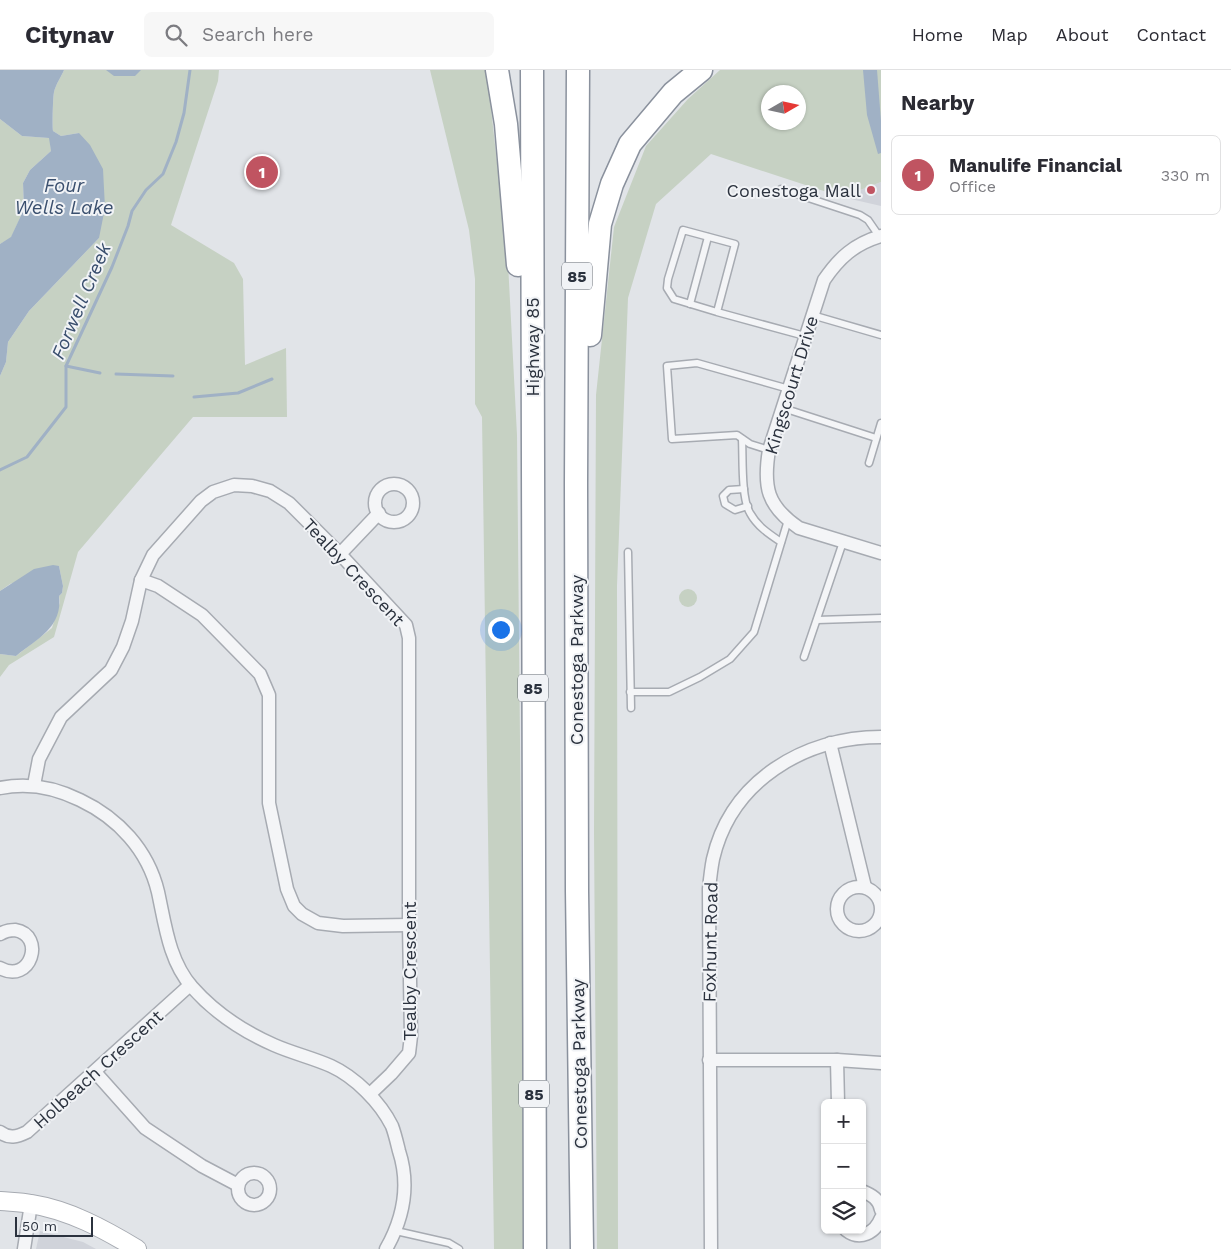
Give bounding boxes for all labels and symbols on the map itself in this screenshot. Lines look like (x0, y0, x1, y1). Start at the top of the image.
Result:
north arrow (761, 85, 806, 130)
pin: 1 (246, 153, 278, 191)
water label: Four Wells Lake (14, 174, 114, 219)
place label: Conestoga Mall (727, 180, 861, 201)
marker: Conestoga Mall (865, 184, 877, 196)
water label: Forwell Creek (46, 239, 116, 363)
road number: 85 (562, 262, 592, 290)
street label: Highway 85 (522, 297, 543, 397)
street label: Kingscourt Drive (760, 313, 822, 457)
street label: Tealby Crescent (299, 514, 409, 630)
street label: Conestoga Parkway (566, 574, 587, 745)
your location (488, 617, 514, 643)
road number: 85 (518, 674, 548, 702)
street label: Foxhunt Road (698, 881, 722, 1003)
street label: Tealby Crescent (399, 901, 420, 1041)
street label: Conestoga Parkway (567, 978, 591, 1149)
street label: Holbeach Crescent (29, 1005, 167, 1133)
road number: 85 (519, 1081, 549, 1108)
scale bar (15, 1214, 92, 1237)

